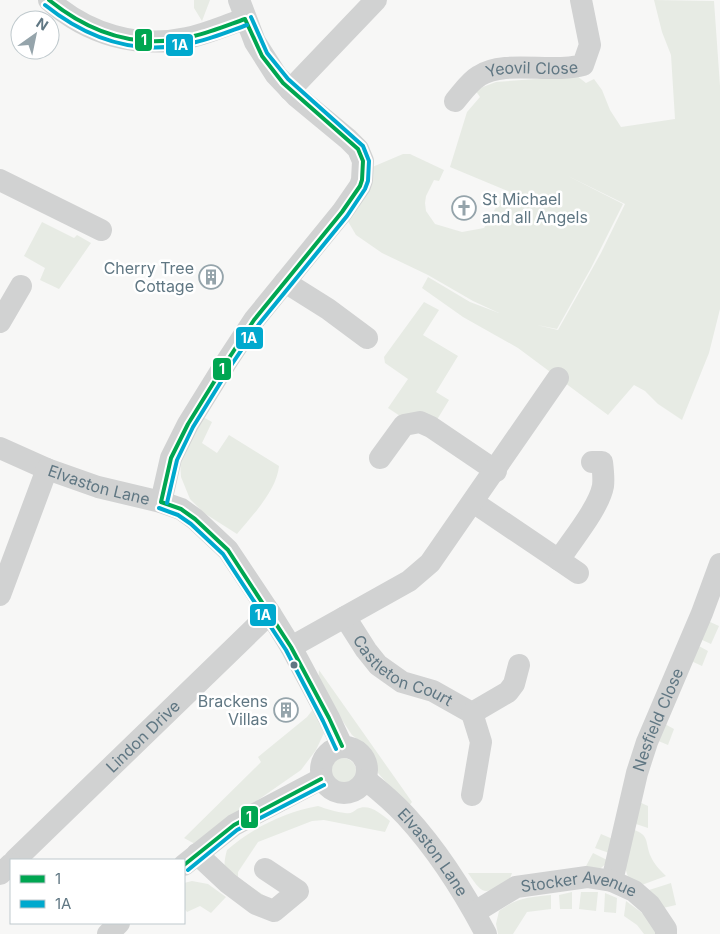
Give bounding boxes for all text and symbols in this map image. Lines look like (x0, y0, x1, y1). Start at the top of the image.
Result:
north arrow (10, 10, 60, 60)
text: N (33, 14, 51, 34)
line badge: 1 (134, 28, 153, 52)
text: 1 (141, 31, 147, 48)
line badge: 1A (165, 33, 194, 57)
text: 1A (172, 36, 189, 53)
street label: Yeovil Close (483, 57, 579, 82)
place label: St Michael and all Angels (482, 189, 588, 227)
church icon: St Michael and all Angels (451, 195, 477, 221)
place label: Cherry Tree Cottage (104, 258, 194, 296)
building icon: Cherry Tree Cottage (198, 264, 224, 290)
line badge: 1A (235, 326, 264, 350)
text: 1A (241, 329, 258, 346)
line badge: 1 (212, 357, 232, 381)
text: 1 (219, 360, 225, 377)
street label: Elvaston Lane (45, 460, 152, 509)
line badge: 1A (249, 603, 277, 627)
text: 1A (255, 606, 272, 623)
street label: Castleton Court (349, 631, 456, 710)
unlabelled marker (289, 660, 299, 670)
street label: Nesfield Close (628, 665, 687, 774)
place label: Brackens Villas (198, 691, 268, 729)
street label: Lindon Drive (102, 696, 184, 777)
building icon: Brackens Villas (273, 697, 299, 723)
street label: Elvaston Lane (394, 804, 472, 900)
line badge: 1 (240, 805, 259, 829)
text: 1 (246, 808, 252, 825)
legend (10, 859, 185, 924)
street label: Stocker Avenue (519, 866, 640, 901)
text: 1 (55, 869, 61, 888)
text: 1A (55, 894, 71, 913)

